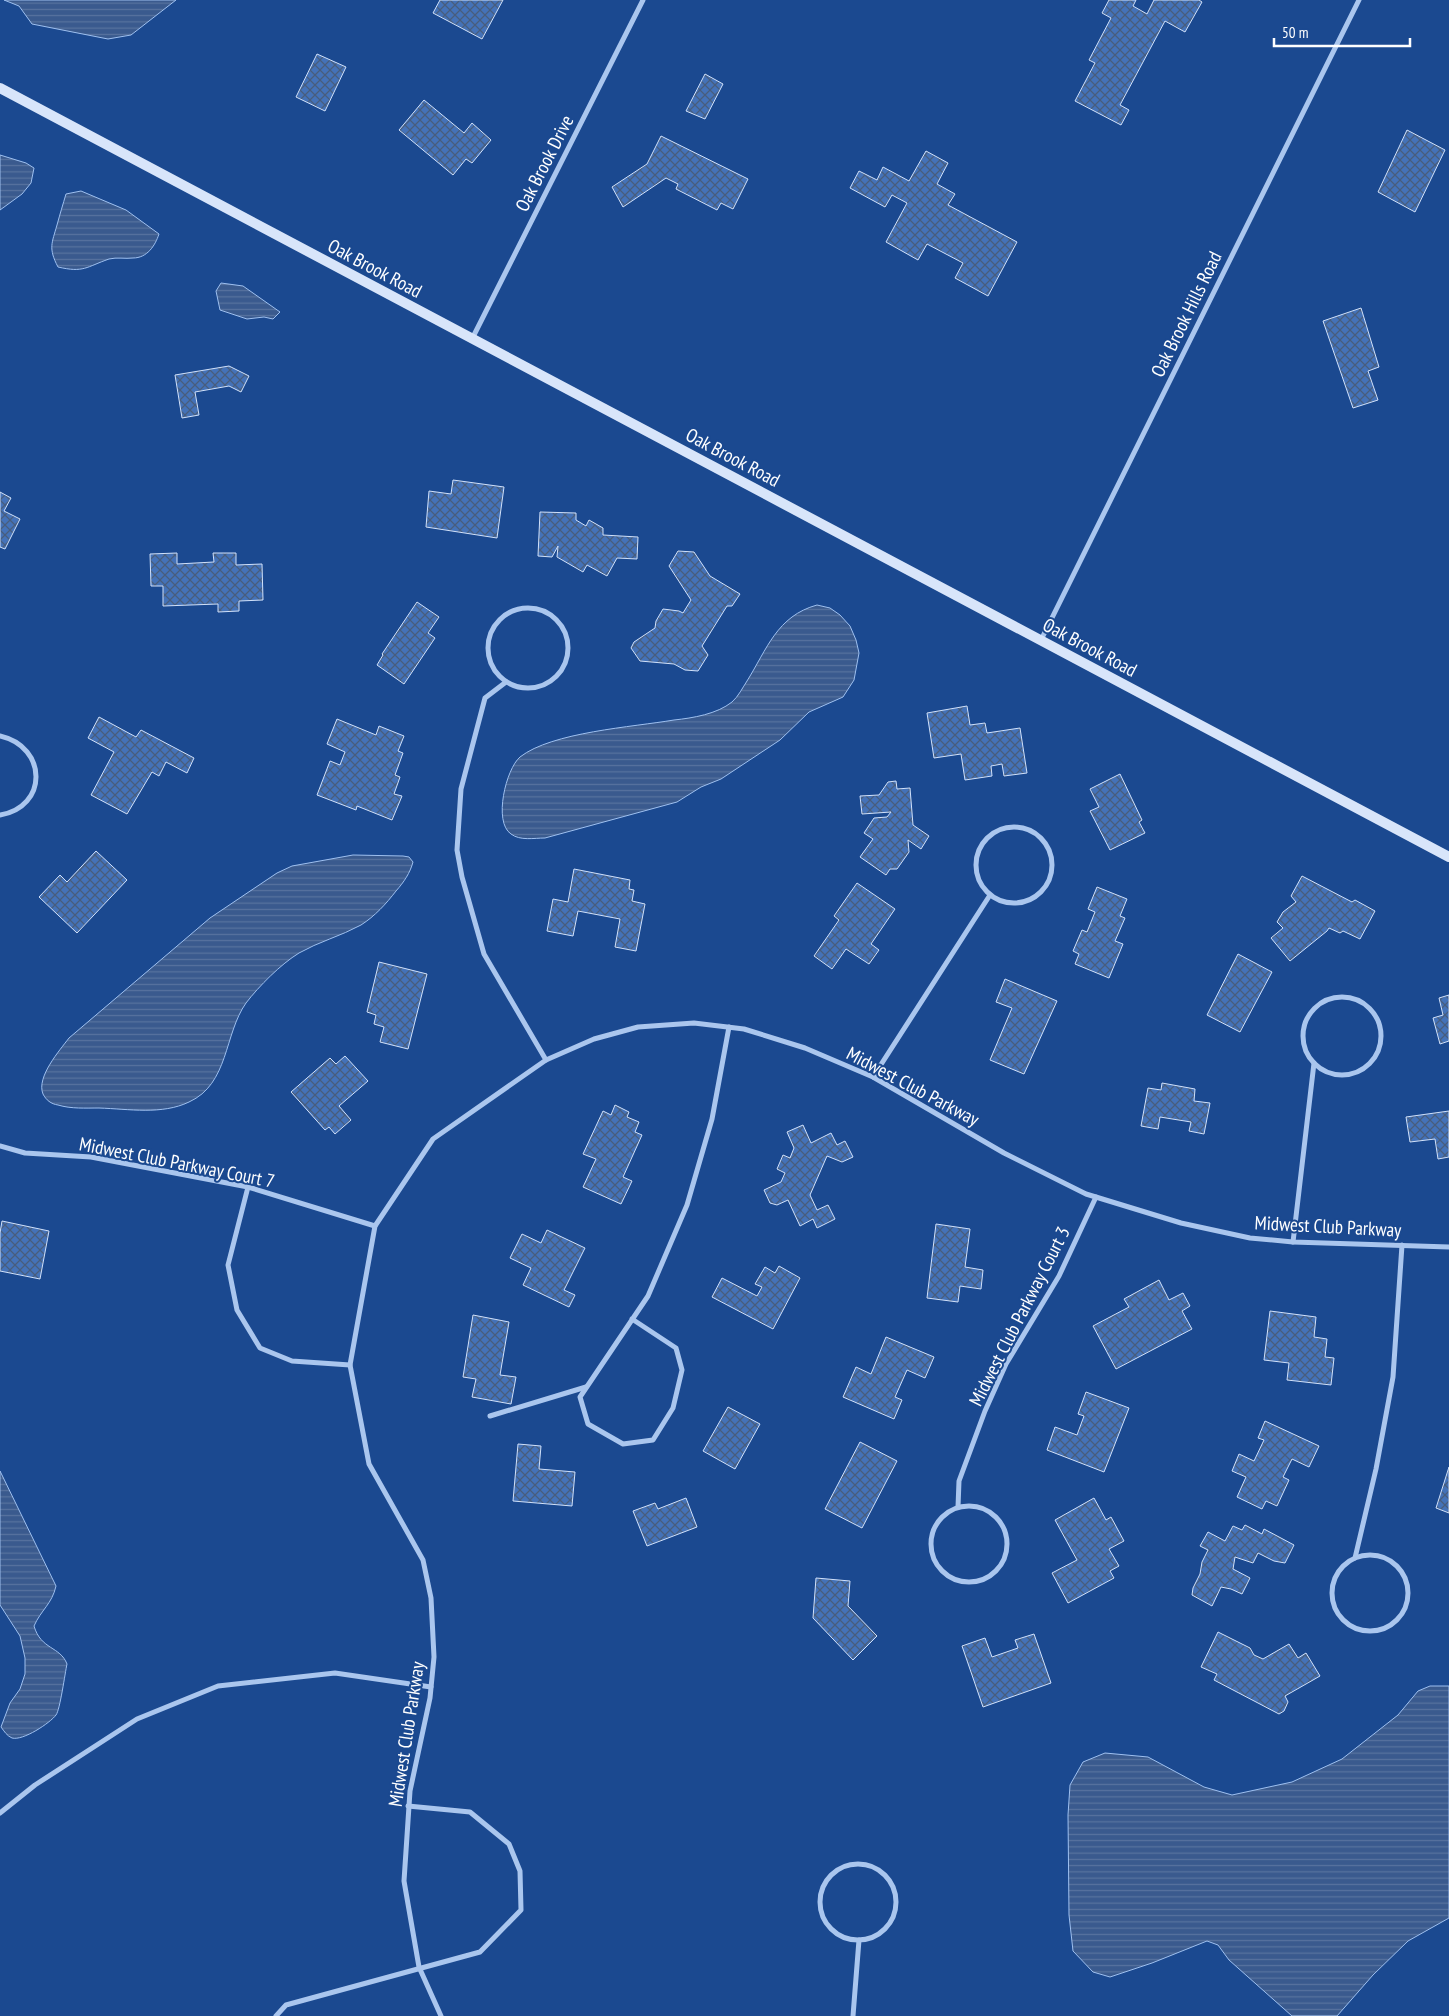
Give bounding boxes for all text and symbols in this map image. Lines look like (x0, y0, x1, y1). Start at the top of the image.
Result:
scale bar (1274, 15, 1410, 47)
text: 50 m (1282, 23, 1308, 42)
street label: Oak Brook Drive (509, 111, 579, 215)
street label: Oak Brook Road (324, 233, 426, 303)
street label: Oak Brook Hills Road (1145, 247, 1227, 381)
street label: Oak Brook Road (682, 422, 784, 492)
street label: Oak Brook Road (1039, 612, 1141, 682)
street label: Midwest Club Parkway (843, 1041, 984, 1131)
street label: Midwest Club Parkway Court 7 (77, 1131, 277, 1193)
street label: Midwest Club Parkway (1254, 1210, 1403, 1242)
street label: Midwest Club Parkway Court 3 (963, 1222, 1075, 1410)
street label: Midwest Club Parkway (383, 1659, 429, 1808)

